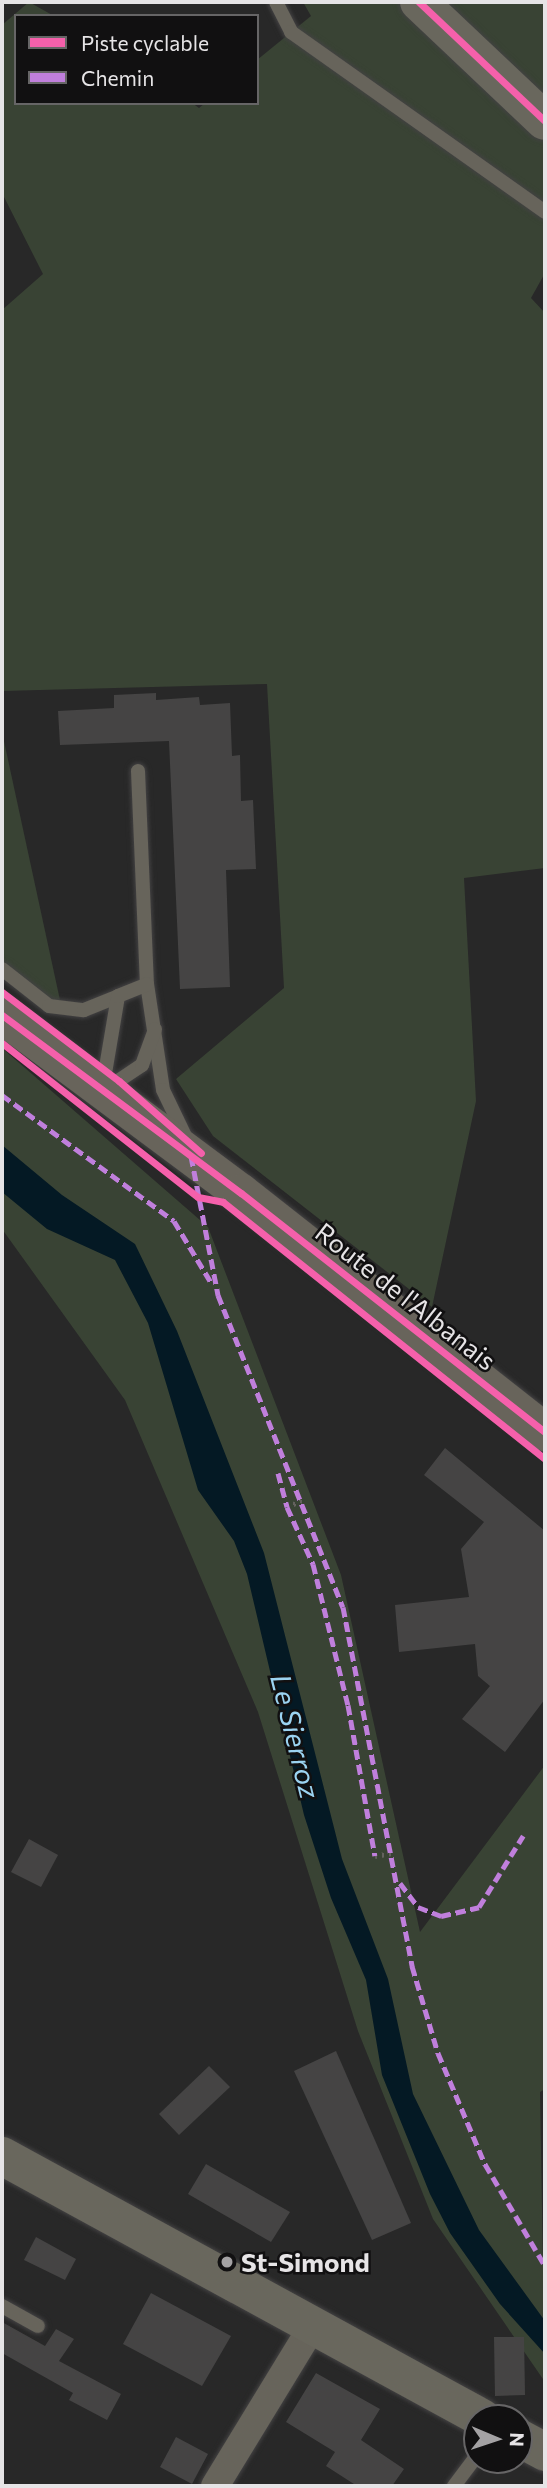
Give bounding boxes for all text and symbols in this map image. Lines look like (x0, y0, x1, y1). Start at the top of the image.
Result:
legend (14, 14, 259, 105)
text: Piste cyclable (81, 30, 209, 55)
text: Chemin (81, 65, 154, 90)
street label: Route de l'Albanais (310, 1216, 502, 1376)
water label: Le Sierroz (264, 1670, 328, 1802)
place label: St-Simond (241, 2246, 370, 2278)
marker: St-Simond (219, 2254, 235, 2270)
north arrow (463, 2404, 533, 2474)
text: N (506, 2432, 529, 2447)

